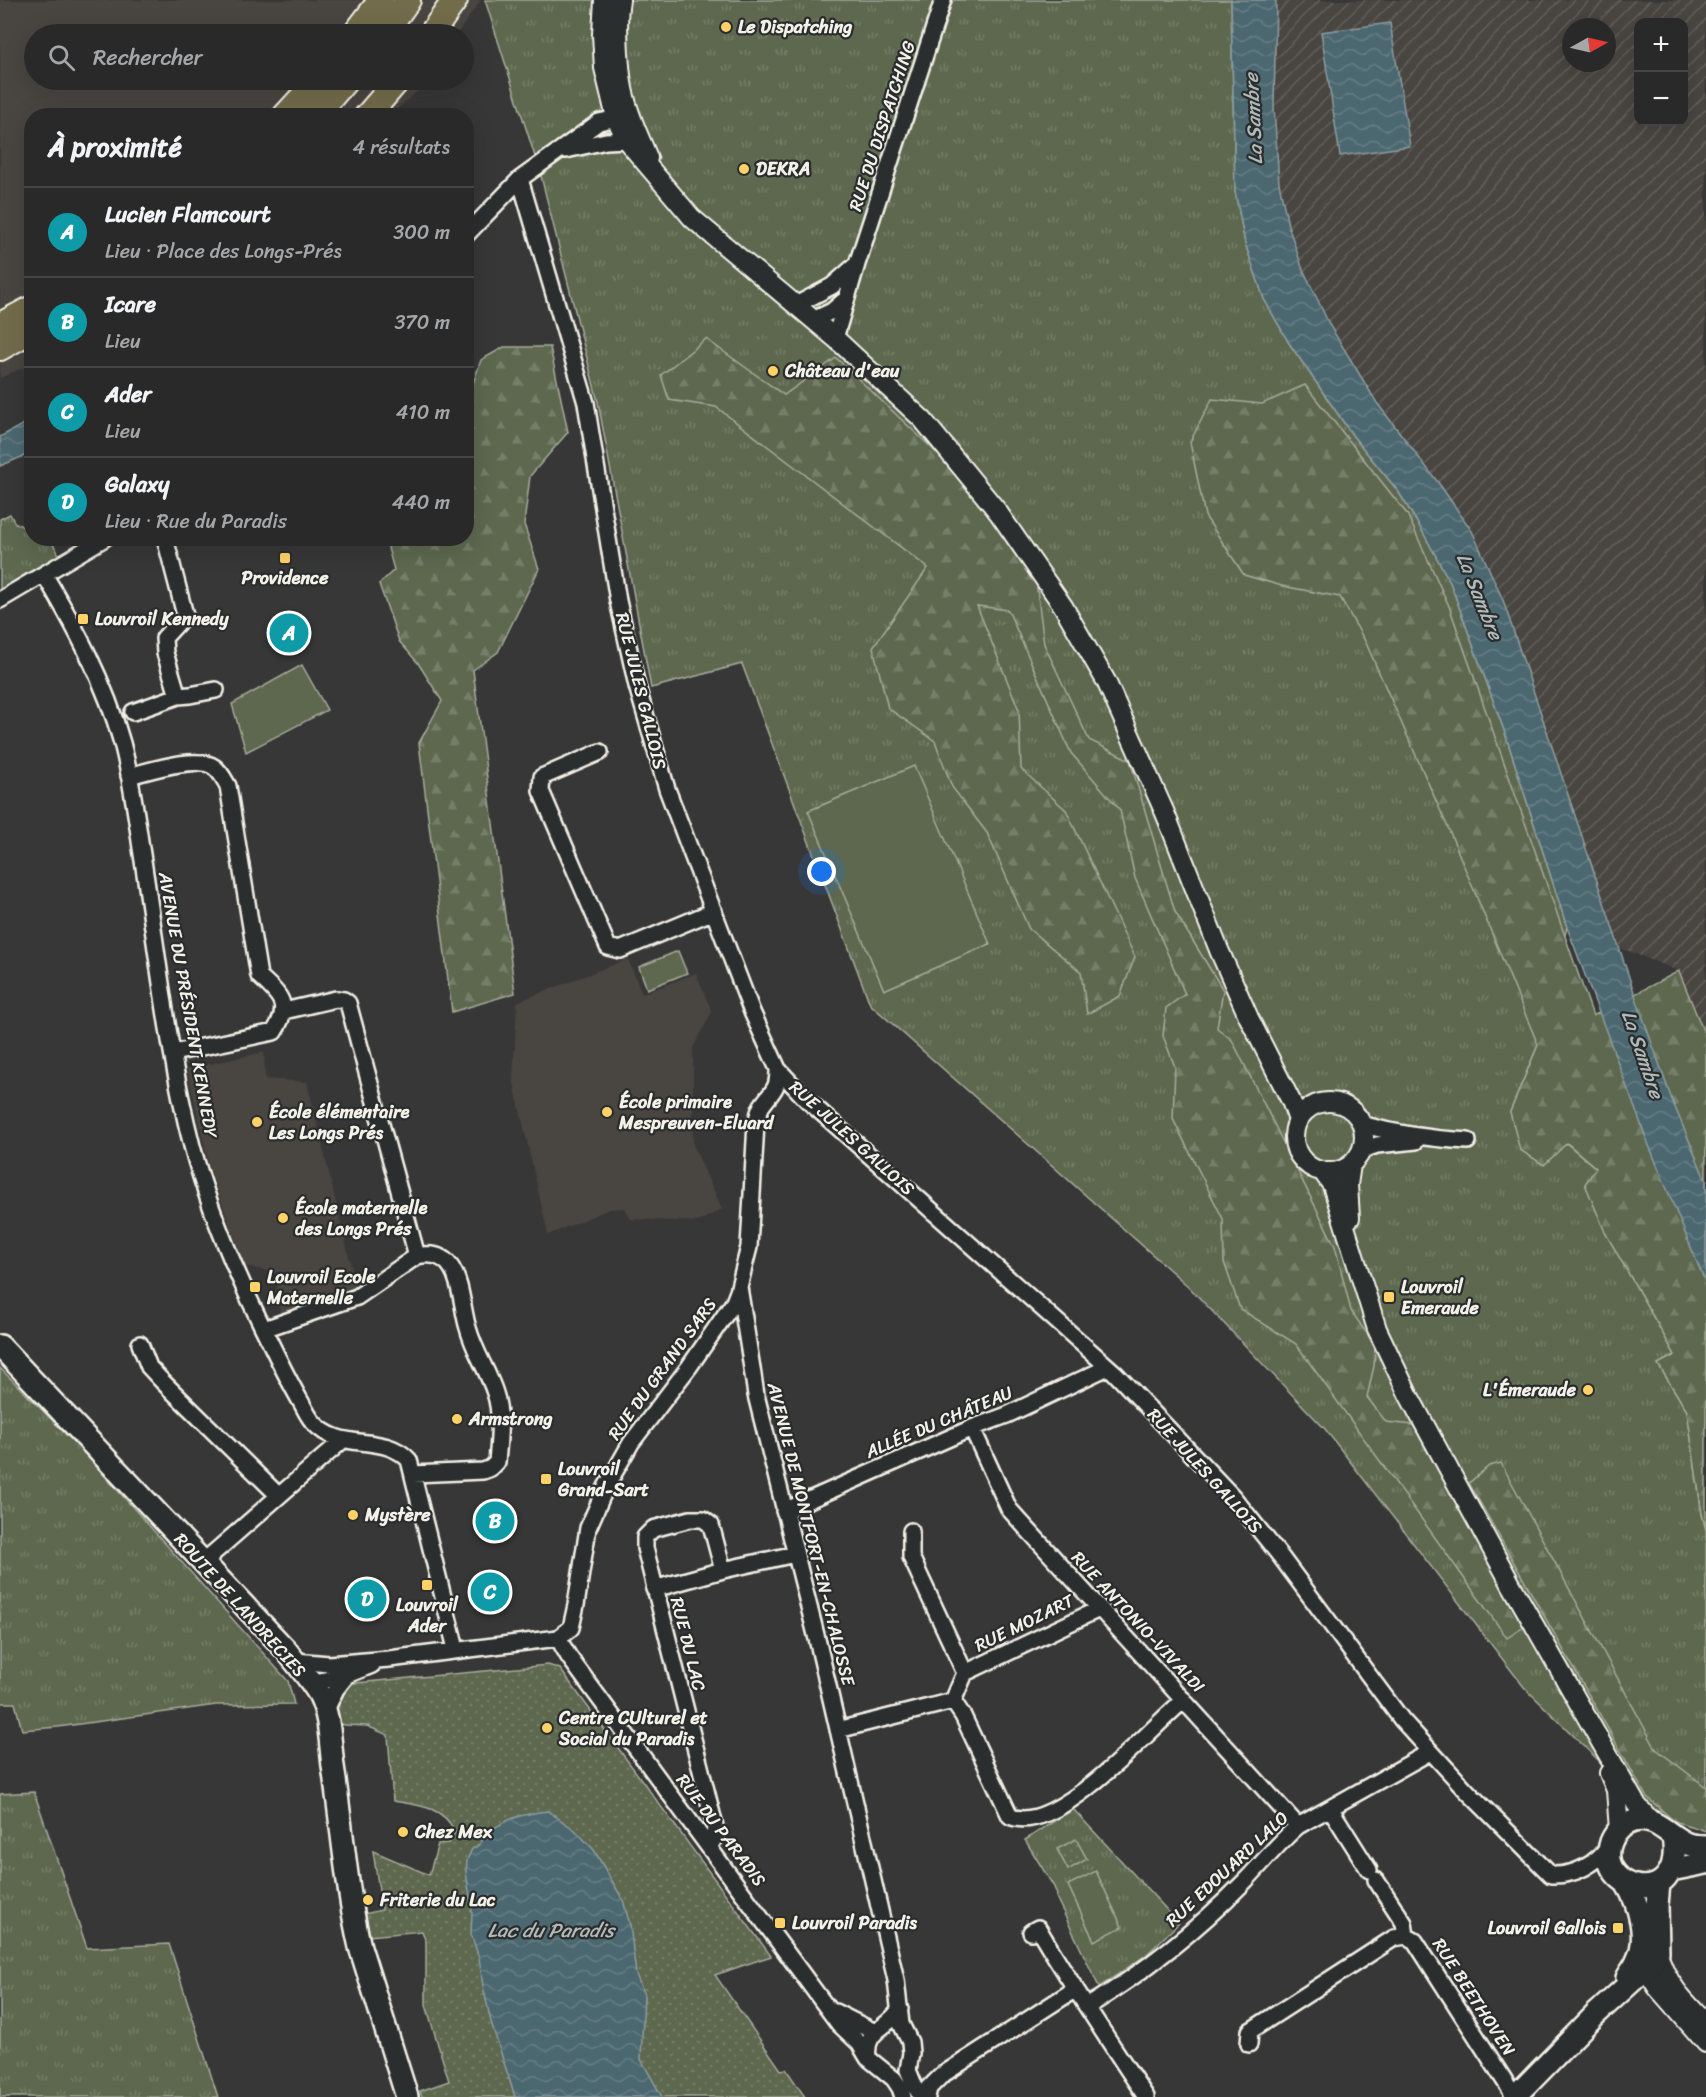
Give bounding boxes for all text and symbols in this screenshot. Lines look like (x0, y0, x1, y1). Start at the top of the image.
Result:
place label: Le Dispatching (738, 11, 852, 43)
north arrow (1562, 18, 1616, 72)
map controls (1634, 18, 1688, 126)
button: + (1634, 18, 1688, 72)
marker: Le Dispatching (719, 20, 733, 34)
search box (24, 24, 474, 90)
street label: RUE DU DISPATCHING (839, 36, 925, 215)
text: Rechercher (93, 38, 203, 77)
icon: search (45, 41, 78, 74)
water label: La Sambre (1234, 70, 1273, 165)
button: − (1634, 72, 1688, 126)
text: À proximité (48, 124, 182, 170)
text: 4 résultats (352, 130, 450, 165)
place label: DEKRA (756, 153, 810, 185)
marker: DEKRA (737, 162, 751, 176)
text: Lucien Flamcourt (105, 195, 271, 234)
text: A (61, 215, 74, 250)
text: 300 m (393, 215, 450, 250)
text: Lieu · Place des Longs-Prés (105, 234, 342, 269)
text: Icare (105, 285, 156, 324)
text: B (61, 305, 74, 340)
text: 370 m (394, 305, 450, 340)
text: Lieu (105, 324, 141, 359)
place label: Château d'eau (784, 355, 900, 387)
marker: Château d'eau (766, 364, 780, 378)
text: Ader (105, 375, 151, 414)
text: C (61, 395, 74, 430)
text: 410 m (396, 395, 450, 430)
text: Lieu (105, 414, 141, 449)
text: Galaxy (105, 465, 170, 504)
text: D (62, 485, 73, 520)
text: 440 m (392, 485, 450, 520)
text: Lieu · Rue du Paradis (105, 504, 287, 539)
water label: La Sambre (1446, 547, 1514, 647)
marker: Providence (278, 551, 292, 565)
place label: Providence (242, 562, 329, 594)
place label: Louvroil Kennedy (95, 603, 229, 635)
street label: RUE JULES GALLOIS (606, 609, 676, 773)
pin: A (270, 610, 308, 656)
marker: Louvroil Kennedy (76, 612, 90, 626)
your location (807, 857, 836, 886)
street label: AVENUE DU PRÉSIDENT KENNEDY (149, 869, 227, 1141)
water label: La Sambre (1611, 1005, 1675, 1105)
street label: RUE JULES GALLOIS (781, 1072, 923, 1204)
place label: École primaire Mespreuven-Eluard (618, 1086, 775, 1139)
place label: École élémentaire Les Longs Prés (269, 1096, 410, 1149)
marker: École primaire Mespreuven-Eluard (600, 1105, 614, 1119)
marker: École élémentaire Les Longs Prés (250, 1115, 264, 1129)
place label: École maternelle des Longs Prés (295, 1192, 428, 1245)
marker: École maternelle des Longs Prés (276, 1211, 290, 1225)
place label: Louvroil Ecole Maternelle (266, 1261, 376, 1314)
place label: Louvroil Emeraude (1401, 1271, 1480, 1324)
marker: Louvroil Ecole Maternelle (248, 1280, 262, 1294)
marker: Louvroil Emeraude (1382, 1290, 1396, 1304)
street label: RUE DU GRAND SARS (599, 1291, 725, 1447)
place label: L'Émeraude (1483, 1374, 1577, 1406)
street label: ALLÉE DU CHÂTEAU (859, 1376, 1018, 1468)
street label: AVENUE DE MONTFORT-EN-CHALOSSE (758, 1378, 864, 1690)
marker: L'Émeraude (1581, 1383, 1595, 1397)
street label: RUE JULES GALLOIS (1139, 1400, 1271, 1542)
place label: Armstrong (468, 1403, 553, 1435)
marker: Armstrong (450, 1412, 464, 1426)
place label: Louvroil Grand-Sart (557, 1453, 649, 1506)
marker: Louvroil Grand-Sart (539, 1472, 553, 1486)
pin: B (476, 1498, 514, 1544)
place label: Mystère (364, 1499, 431, 1531)
marker: Mystère (346, 1508, 360, 1522)
street label: ROUTE DE LANDRECIES (166, 1525, 314, 1685)
street label: RUE ANTONIO-VIVALDI (1063, 1543, 1213, 1701)
pin: C (470, 1570, 510, 1614)
pin: D (348, 1576, 386, 1622)
marker: Louvroil Ader (420, 1578, 434, 1592)
street label: RUE MOZART (969, 1584, 1081, 1661)
place label: Louvroil Ader (396, 1589, 459, 1642)
street label: RUE DU LAC (661, 1594, 715, 1695)
place label: Centre CUlturel et Social du Paradis (558, 1702, 708, 1755)
marker: Centre CUlturel et Social du Paradis (540, 1721, 554, 1735)
street label: RUE DU PARADIS (668, 1766, 775, 1894)
street label: RUE EDOUARD LALO (1158, 1803, 1296, 1935)
place label: Chez Mex (414, 1816, 493, 1848)
marker: Chez Mex (396, 1825, 410, 1839)
place label: Friterie du Lac (379, 1884, 496, 1916)
marker: Friterie du Lac (361, 1893, 375, 1907)
place label: Louvroil Paradis (792, 1907, 917, 1939)
place label: Louvroil Gallois (1488, 1912, 1607, 1944)
water label: Lac du Paradis (488, 1913, 617, 1948)
marker: Louvroil Paradis (773, 1916, 787, 1930)
marker: Louvroil Gallois (1611, 1921, 1625, 1935)
street label: RUE BEETHOVEN (1424, 1931, 1525, 2063)

